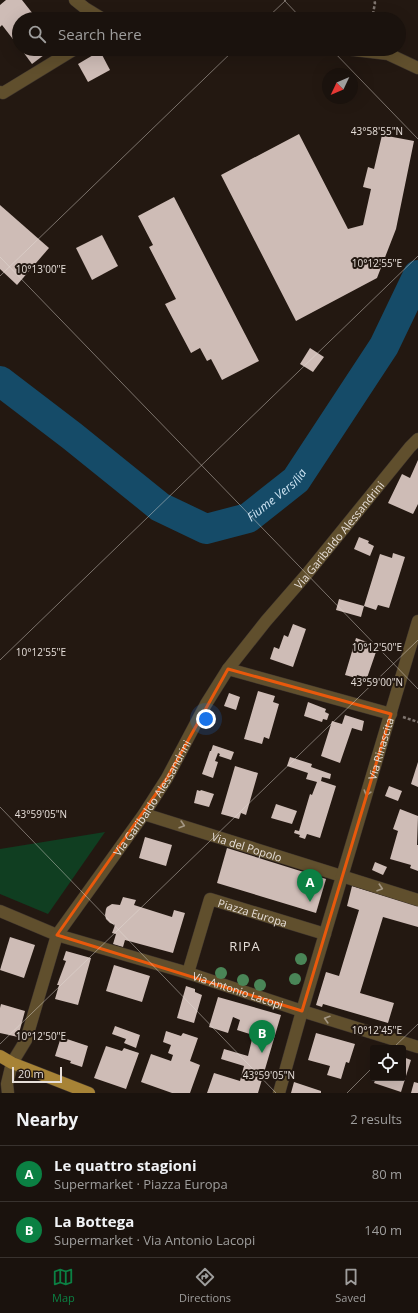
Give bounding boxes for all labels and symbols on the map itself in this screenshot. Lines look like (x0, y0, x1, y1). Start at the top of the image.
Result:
north arrow (322, 68, 358, 104)
text: 43°58'55"N (351, 124, 403, 138)
text: 10°12'55"E (352, 256, 402, 270)
text: 10°13'00"E (16, 262, 66, 276)
water label: Fiume Versilia (243, 465, 310, 525)
street label: Via Garibaldo Alessandrini (290, 478, 387, 591)
text: 10°12'50"E (352, 640, 402, 654)
text: 10°12'55"E (16, 645, 66, 659)
text: 43°59'00"N (351, 675, 403, 689)
your location (196, 709, 216, 729)
street label: Via Rinascita (364, 716, 396, 781)
street label: Via Garibaldo Alessandrini (109, 737, 193, 858)
one-way arrow (363, 789, 372, 796)
text: 43°59'05"N (15, 807, 67, 821)
one-way arrow (178, 821, 185, 829)
street label: Via del Popolo (210, 828, 284, 865)
pin: A (297, 869, 323, 902)
one-way arrow (376, 883, 383, 892)
street label: Piazza Europa (216, 894, 289, 930)
district label: RIPA (229, 937, 261, 955)
street label: Via Antonio Lacopi (191, 968, 285, 1012)
one-way arrow (324, 1015, 331, 1024)
pin: B (249, 1020, 275, 1053)
text: 10°12'45"E (352, 1023, 402, 1037)
text: 10°12'50"E (16, 1029, 66, 1043)
scale bar (12, 1065, 62, 1084)
text: 43°59'05"N (243, 1068, 295, 1082)

